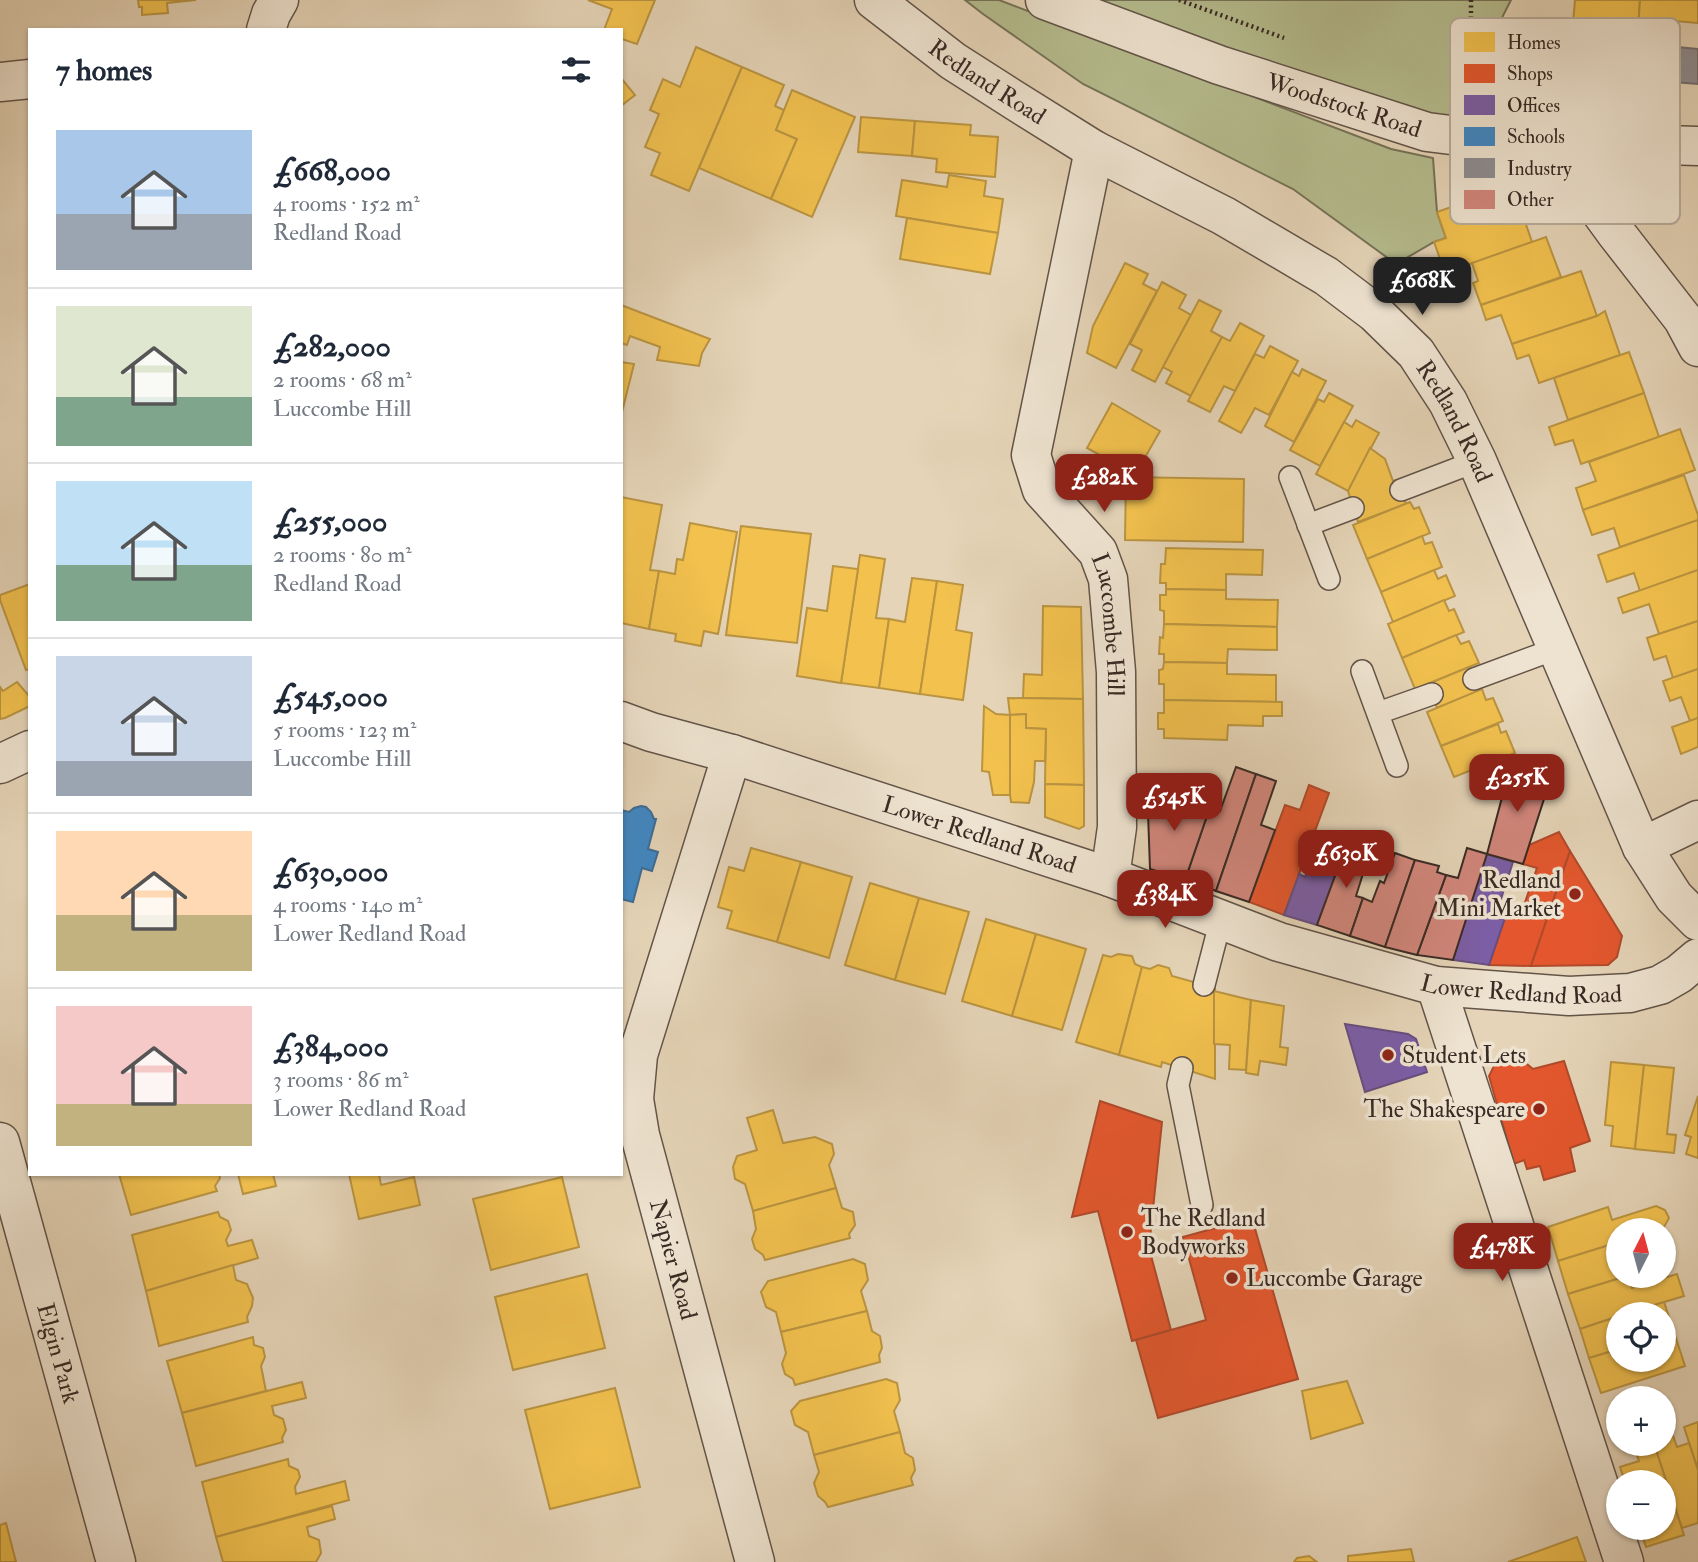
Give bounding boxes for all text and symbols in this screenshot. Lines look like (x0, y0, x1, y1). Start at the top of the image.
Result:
legend (1450, 18, 1680, 224)
text: Homes (1507, 31, 1561, 55)
street label: Redland Road (922, 33, 1052, 132)
icon: filters (557, 51, 595, 89)
text: 7 homes (56, 52, 152, 89)
text: Shops (1507, 62, 1553, 87)
street label: Woodstock Road (1261, 66, 1425, 145)
text: Offices (1507, 94, 1560, 118)
text: Schools (1507, 125, 1565, 149)
text: £668,000 (273, 152, 391, 189)
text: Industry (1507, 157, 1572, 181)
icon: home (112, 158, 196, 242)
text: Other (1507, 188, 1554, 212)
text: 4 rooms · 152 m² (273, 189, 420, 218)
text: Redland Road (273, 218, 402, 247)
pin: £668K (1373, 258, 1471, 317)
text: £668K (1389, 265, 1455, 294)
text: £282,000 (273, 328, 391, 365)
icon: home (112, 334, 196, 418)
street label: Redland Road (1409, 354, 1499, 487)
text: 2 rooms · 68 m² (273, 365, 412, 394)
text: Luccombe Hill (273, 394, 411, 423)
pin: £282K (1055, 454, 1153, 514)
text: £282K (1071, 462, 1137, 491)
text: £255,000 (273, 503, 387, 540)
icon: home (112, 509, 196, 593)
text: 2 rooms · 80 m² (273, 540, 412, 569)
street label: Luccombe Hill (1084, 549, 1131, 696)
text: Redland Road (273, 569, 402, 598)
text: £545,000 (273, 678, 388, 715)
icon: home (112, 684, 196, 768)
text: 5 rooms · 123 m² (273, 715, 416, 744)
text: Luccombe Hill (273, 744, 411, 773)
pin: £255K (1468, 754, 1566, 814)
text: £255K (1485, 762, 1549, 791)
pin: £545K (1125, 774, 1223, 833)
text: £545K (1142, 781, 1206, 810)
street label: Lower Redland Road (878, 789, 1080, 881)
pin: £630K (1297, 830, 1395, 890)
text: £630K (1314, 838, 1378, 867)
text: £630,000 (273, 853, 388, 890)
icon: home (112, 859, 196, 943)
place label: Redland Mini Market (1437, 865, 1561, 924)
pin: £384K (1116, 870, 1214, 930)
text: £384K (1133, 878, 1197, 907)
marker: Redland Mini Market (1567, 886, 1583, 902)
text: 4 rooms · 140 m² (273, 890, 422, 919)
text: Lower Redland Road (273, 919, 466, 948)
street label: Lower Redland Road (1417, 967, 1623, 1012)
text: £384,000 (273, 1028, 389, 1065)
icon: home (112, 1034, 196, 1118)
place label: Student Lets (1402, 1040, 1526, 1071)
marker: Student Lets (1380, 1047, 1396, 1063)
text: 3 rooms · 86 m² (273, 1065, 409, 1094)
text: Lower Redland Road (273, 1094, 466, 1123)
place label: The Shakespeare (1363, 1094, 1525, 1125)
marker: The Shakespeare (1531, 1101, 1547, 1117)
street label: Napier Road (642, 1196, 704, 1323)
place label: The Redland Bodyworks (1141, 1203, 1266, 1262)
north arrow (1606, 1218, 1676, 1288)
map controls (1606, 1218, 1676, 1540)
marker: The Redland Bodyworks (1119, 1224, 1135, 1240)
pin: £478K (1453, 1224, 1551, 1283)
text: £478K (1470, 1231, 1534, 1260)
place label: Luccombe Garage (1246, 1263, 1423, 1294)
marker: Luccombe Garage (1224, 1270, 1240, 1286)
street label: Elgin Park (29, 1300, 87, 1407)
button: locate (1606, 1302, 1676, 1372)
button: + (1606, 1386, 1676, 1456)
button: − (1606, 1470, 1676, 1540)

